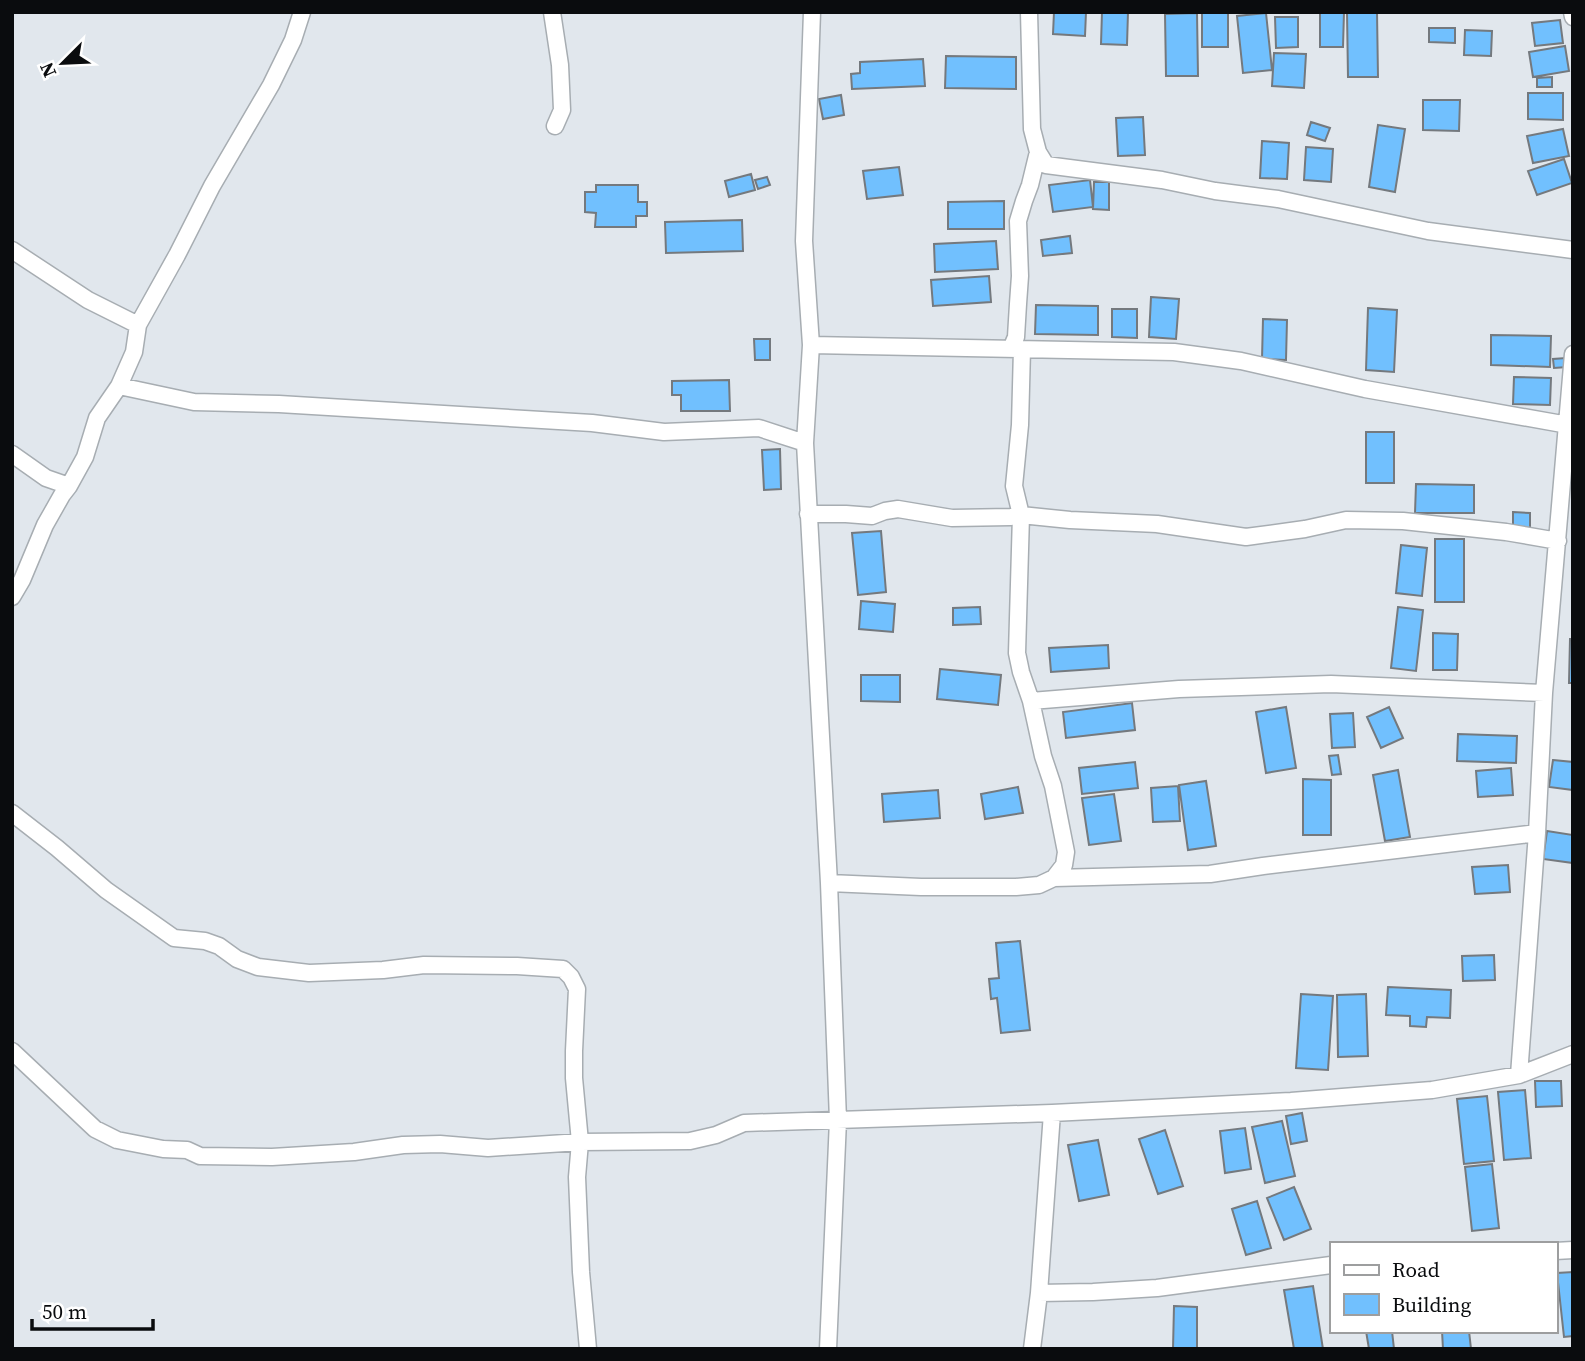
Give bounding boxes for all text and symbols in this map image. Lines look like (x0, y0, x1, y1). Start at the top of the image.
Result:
north arrow (28, 28, 98, 98)
text: N (33, 58, 62, 82)
legend (1330, 1242, 1557, 1333)
text: Road (1392, 1255, 1440, 1284)
scale bar (32, 1288, 152, 1332)
text: Building (1392, 1290, 1471, 1319)
text: 50 m (42, 1297, 87, 1326)

